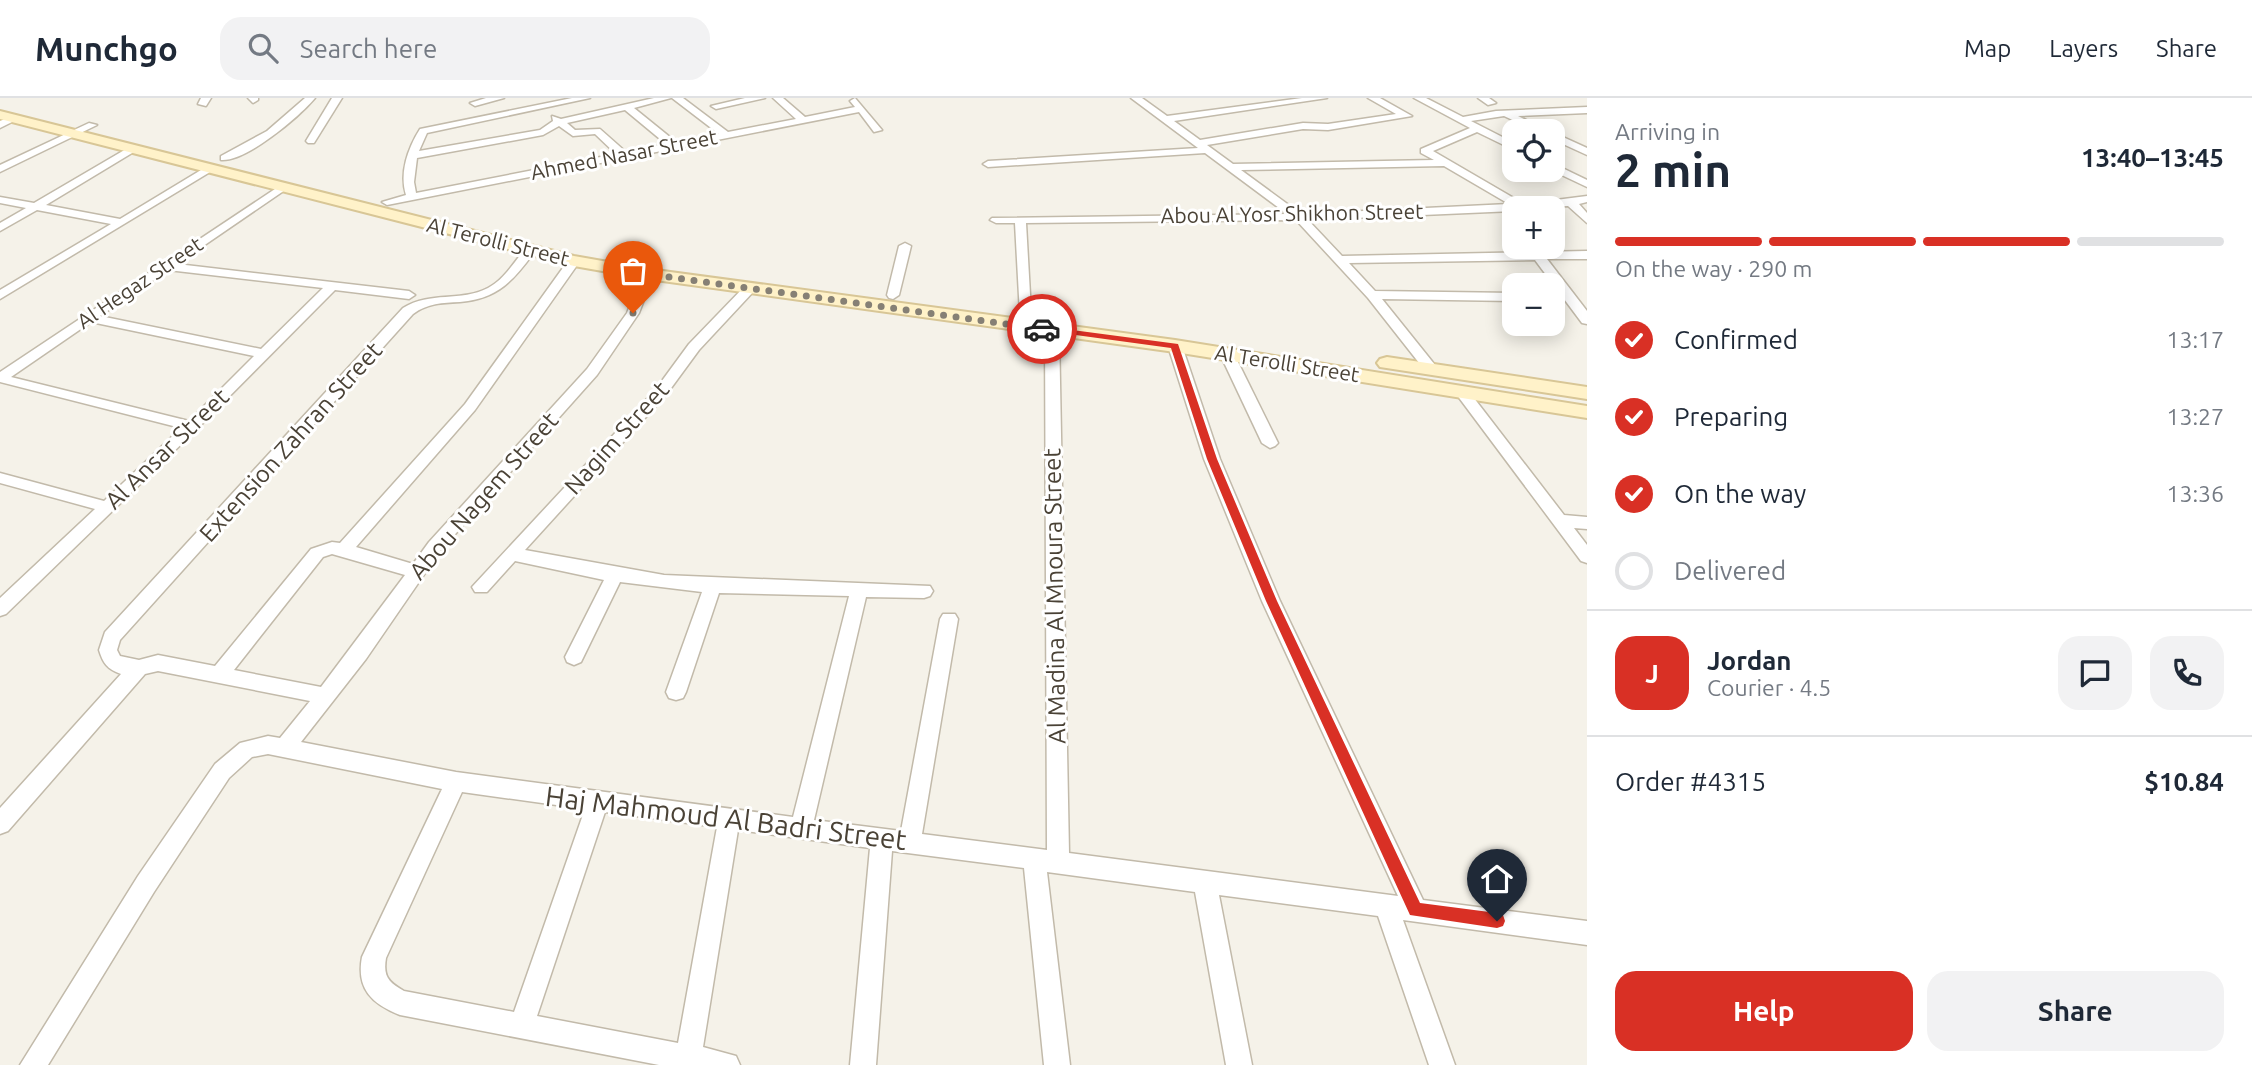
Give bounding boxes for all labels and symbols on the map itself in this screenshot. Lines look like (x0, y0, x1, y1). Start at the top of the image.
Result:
street label: Ahmed Nasar Street (528, 124, 719, 184)
street label: Abou Al Yosr Shikhon Street (1160, 199, 1424, 227)
street label: Al Terolli Street (425, 212, 572, 270)
street label: Al Hegaz Street (72, 231, 207, 333)
pin (603, 241, 663, 313)
courier (1007, 294, 1077, 364)
street label: Extension Zahran Street (194, 336, 388, 547)
street label: Al Terolli Street (1213, 340, 1361, 386)
street label: Nagim Street (559, 375, 675, 500)
street label: Al Ansar Street (99, 383, 234, 514)
street label: Abou Nagem Street (404, 406, 564, 585)
street label: Al Madina Al Mnoura Street (1038, 447, 1071, 744)
street label: Haj Mahmoud Al Badri Street (544, 780, 908, 855)
pin (1467, 849, 1527, 921)

